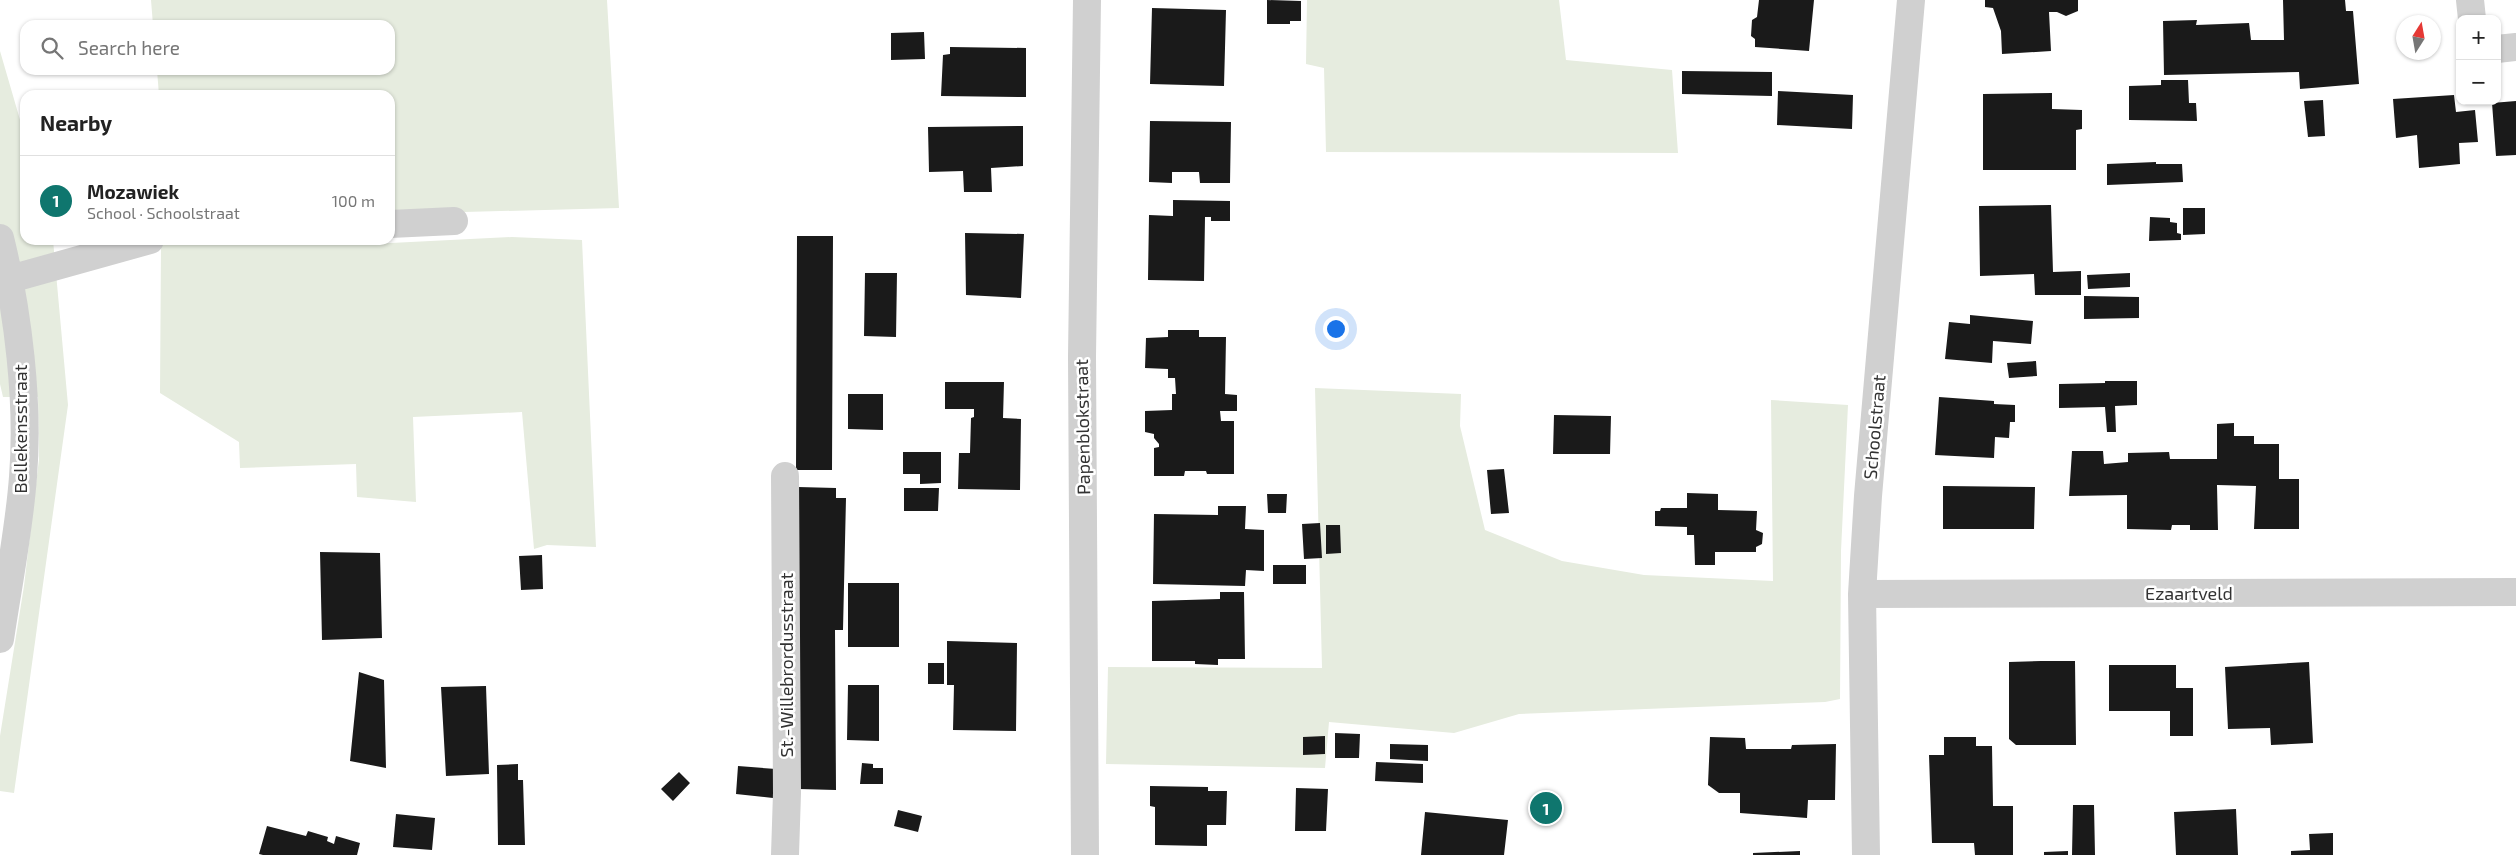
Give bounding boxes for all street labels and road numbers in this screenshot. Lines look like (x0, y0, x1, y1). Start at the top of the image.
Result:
street label: Papenblokstraat (1070, 359, 1094, 495)
street label: Bellekensstraat (9, 364, 31, 494)
street label: Schoolstraat (1858, 374, 1890, 480)
street label: St.-Willebrordusstraat (775, 572, 797, 757)
street label: Ezaartveld (2145, 582, 2233, 604)

